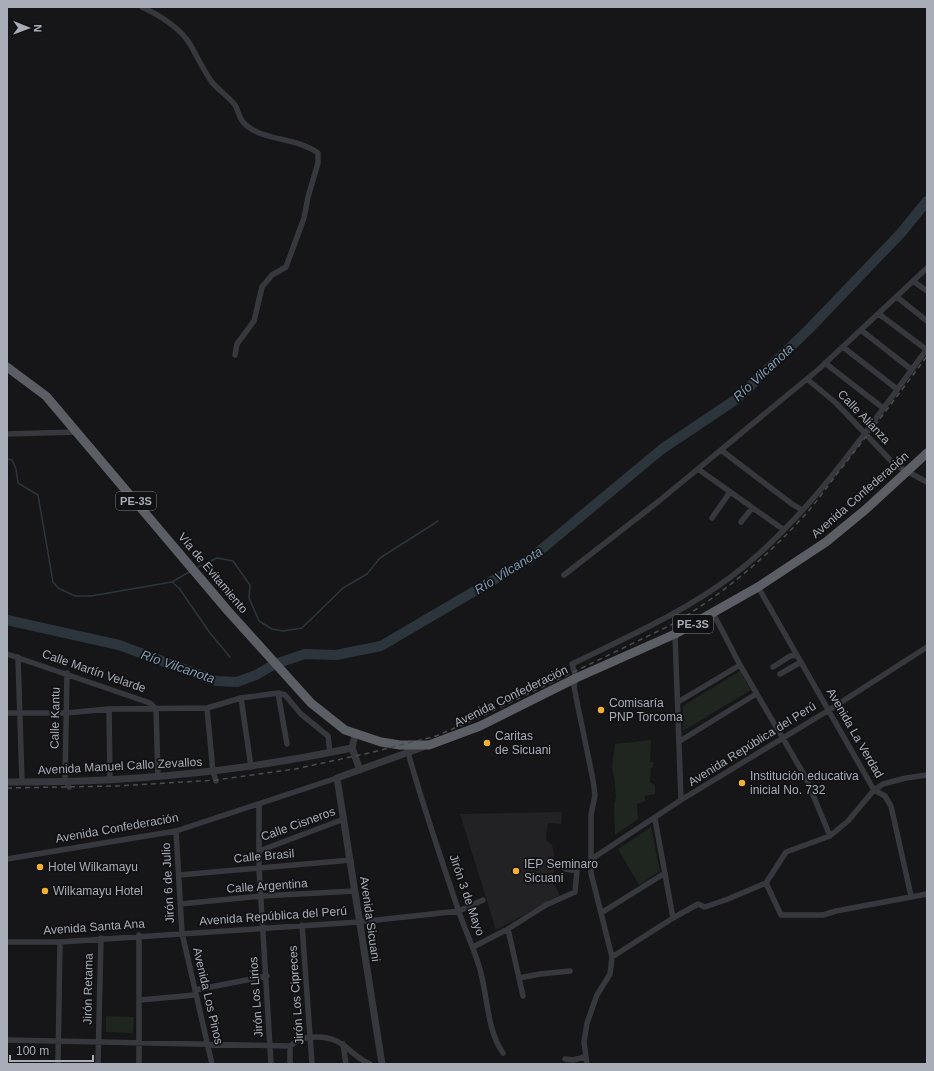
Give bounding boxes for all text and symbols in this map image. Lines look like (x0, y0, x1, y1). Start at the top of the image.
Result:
north arrow (8, 8, 48, 48)
text: N (32, 24, 44, 32)
water label: Río Vilcanota (730, 341, 797, 404)
street label: Calle Alianza (835, 387, 893, 447)
street label: Avenida Confederación (808, 449, 912, 541)
road number: PE-3S (116, 492, 156, 510)
street label: Vía de Evitamiento (175, 530, 251, 616)
water label: Río Vilcanota (472, 544, 545, 597)
road number: PE-3S (673, 615, 713, 633)
street label: Calle Martín Velarde (40, 647, 148, 695)
water label: Río Vilcanota (139, 647, 217, 686)
street label: Avenida Confederación (452, 662, 570, 730)
street label: Avenida La Verdad (824, 686, 886, 780)
street label: Calle Kantu (47, 687, 63, 749)
place label: Comisaría PNP Torcoma (609, 696, 683, 724)
street label: Avenida República del Perú (686, 699, 818, 789)
marker: Comisaría PNP Torcoma (596, 705, 606, 715)
place label: Caritas de Sicuani (495, 729, 551, 757)
marker: Caritas de Sicuani (482, 738, 492, 748)
street label: Avenida Manuel Callo Zevallos (37, 755, 203, 777)
place label: Institución educativa inicial No. 732 (750, 769, 859, 797)
marker: Institución educativa inicial No. 732 (737, 778, 747, 788)
street label: Calle Cisneros (259, 804, 337, 844)
street label: Avenida Confederación (54, 810, 180, 846)
street label: Jirón 6 de Julio (159, 842, 177, 924)
street label: Calle Brasil (233, 846, 295, 866)
street label: Jirón 3 de Mayo (446, 852, 488, 938)
place label: IEP Seminaro Sicuani (524, 857, 598, 885)
place label: Hotel Wilkamayu (48, 860, 138, 874)
marker: Hotel Wilkamayu (35, 862, 45, 872)
marker: IEP Seminaro Sicuani (511, 866, 521, 876)
street label: Calle Argentina (226, 876, 308, 896)
street label: Avenida Sicuani (357, 876, 383, 962)
place label: Wilkamayu Hotel (53, 884, 143, 898)
marker: Wilkamayu Hotel (40, 886, 50, 896)
street label: Avenida República del Perú (199, 904, 347, 928)
street label: Avenida Santa Ana (43, 916, 146, 938)
street label: Jirón Los Cipreces (286, 945, 306, 1045)
street label: Avenida Los Pinos (190, 946, 226, 1046)
street label: Jirón Retama (80, 953, 96, 1025)
street label: Jirón Los Lirios (246, 956, 266, 1038)
scale bar (10, 1037, 93, 1063)
text: 100 m (16, 1044, 49, 1058)

